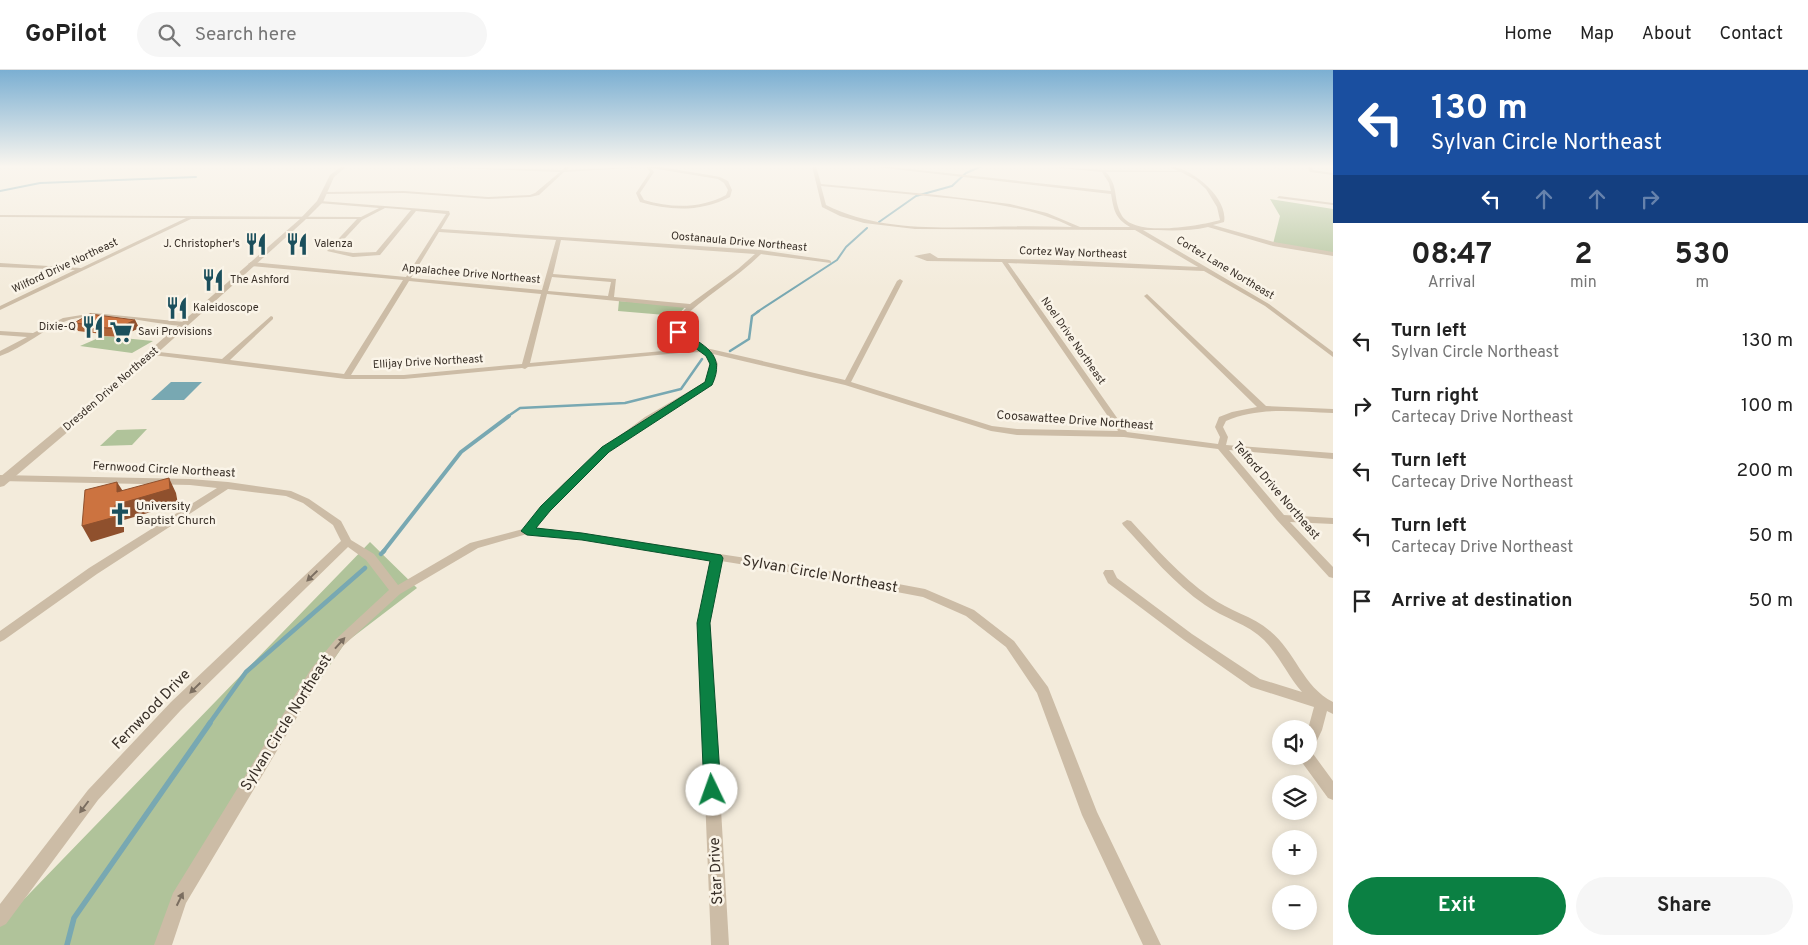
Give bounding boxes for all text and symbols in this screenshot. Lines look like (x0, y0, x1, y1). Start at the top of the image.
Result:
search box (137, 12, 487, 57)
text: GoPilot (25, 20, 107, 50)
icon: search (155, 21, 183, 49)
text: Search here (195, 23, 296, 47)
text: Home (1504, 23, 1552, 46)
text: Map (1580, 23, 1614, 46)
text: About (1642, 23, 1691, 46)
text: Contact (1719, 23, 1783, 46)
text: 130 m (1431, 87, 1528, 131)
icon: left (1348, 90, 1413, 155)
text: Sylvan Circle Northeast (1431, 130, 1662, 157)
icon: left (1477, 185, 1505, 213)
icon: ahead (1530, 185, 1558, 213)
icon: ahead (1583, 185, 1611, 213)
icon: right (1636, 185, 1664, 213)
street label: Oostanaula Drive Northeast (670, 229, 808, 255)
restaurant icon: J. Christopher's (243, 231, 269, 257)
restaurant icon: Valenza (284, 231, 310, 257)
street label: Cortez Lane Northeast (1173, 233, 1277, 303)
street label: Wilford Drive Northeast (10, 235, 120, 297)
place label: J. Christopher's (163, 237, 240, 251)
place label: Valenza (314, 237, 353, 251)
text: 08:47 (1411, 237, 1492, 274)
text: 2 (1574, 237, 1593, 274)
text: 530 (1675, 237, 1730, 274)
street label: Cortez Way Northeast (1019, 244, 1127, 262)
street label: Appalachee Drive Northeast (401, 261, 541, 287)
restaurant icon: The Ashford (200, 267, 226, 293)
place label: The Ashford (230, 273, 289, 287)
text: Arrival (1428, 273, 1475, 293)
text: min (1570, 273, 1597, 293)
text: m (1696, 273, 1709, 293)
restaurant icon: Kaleidoscope (164, 295, 190, 321)
street label: Noel Drive Northeast (1038, 295, 1108, 387)
place label: Kaleidoscope (193, 301, 259, 315)
pin (657, 311, 699, 353)
restaurant icon: Dixie-Q (80, 314, 106, 340)
icon: arrive (664, 318, 692, 346)
supermarket icon: Savi Provisions (108, 319, 134, 345)
text: Turn left (1391, 319, 1467, 343)
place label: Dixie-Q (39, 320, 76, 334)
place label: Savi Provisions (138, 325, 212, 339)
icon: left (1348, 327, 1376, 355)
text: 130 m (1742, 329, 1793, 353)
text: Sylvan Circle Northeast (1391, 343, 1559, 363)
street label: Dresden Drive Northeast (61, 344, 161, 434)
street label: Ellijay Drive Northeast (372, 352, 484, 372)
text: Turn right (1391, 384, 1479, 408)
icon: right (1348, 392, 1376, 420)
text: 100 m (1741, 394, 1793, 418)
street label: Coosawattee Drive Northeast (996, 408, 1154, 434)
text: Cartecay Drive Northeast (1391, 408, 1573, 428)
street label: Telford Drive Northeast (1229, 439, 1323, 543)
text: Turn left (1391, 449, 1467, 473)
icon: left (1348, 457, 1376, 485)
street label: Fernwood Circle Northeast (92, 458, 236, 482)
text: 200 m (1737, 459, 1793, 483)
text: Cartecay Drive Northeast (1391, 473, 1573, 493)
place label: University Baptist Church (136, 499, 216, 529)
church icon: University Baptist Church (107, 501, 133, 527)
text: Turn left (1391, 514, 1467, 538)
icon: left (1348, 522, 1376, 550)
text: 50 m (1748, 524, 1793, 548)
text: Cartecay Drive Northeast (1391, 538, 1573, 558)
street label: Sylvan Circle Northeast (741, 552, 899, 598)
one-way arrow (307, 570, 319, 582)
icon: arrive (1348, 587, 1376, 615)
text: Arrive at destination (1391, 589, 1572, 613)
text: 50 m (1748, 589, 1793, 613)
one-way arrow (334, 638, 346, 650)
street label: Sylvan Circle Northeast (237, 651, 337, 795)
street label: Fernwood Drive (109, 666, 195, 754)
one-way arrow (189, 682, 201, 694)
map controls (1272, 720, 1317, 930)
button: sound (1272, 720, 1317, 765)
position arrow (685, 763, 737, 815)
button: layers (1272, 775, 1317, 820)
one-way arrow (78, 800, 89, 813)
button: + (1272, 830, 1317, 875)
street label: Star Drive (706, 837, 728, 905)
button: Exit (1348, 877, 1566, 935)
button: Share (1576, 877, 1793, 935)
button: − (1272, 885, 1317, 930)
one-way arrow (176, 892, 184, 907)

